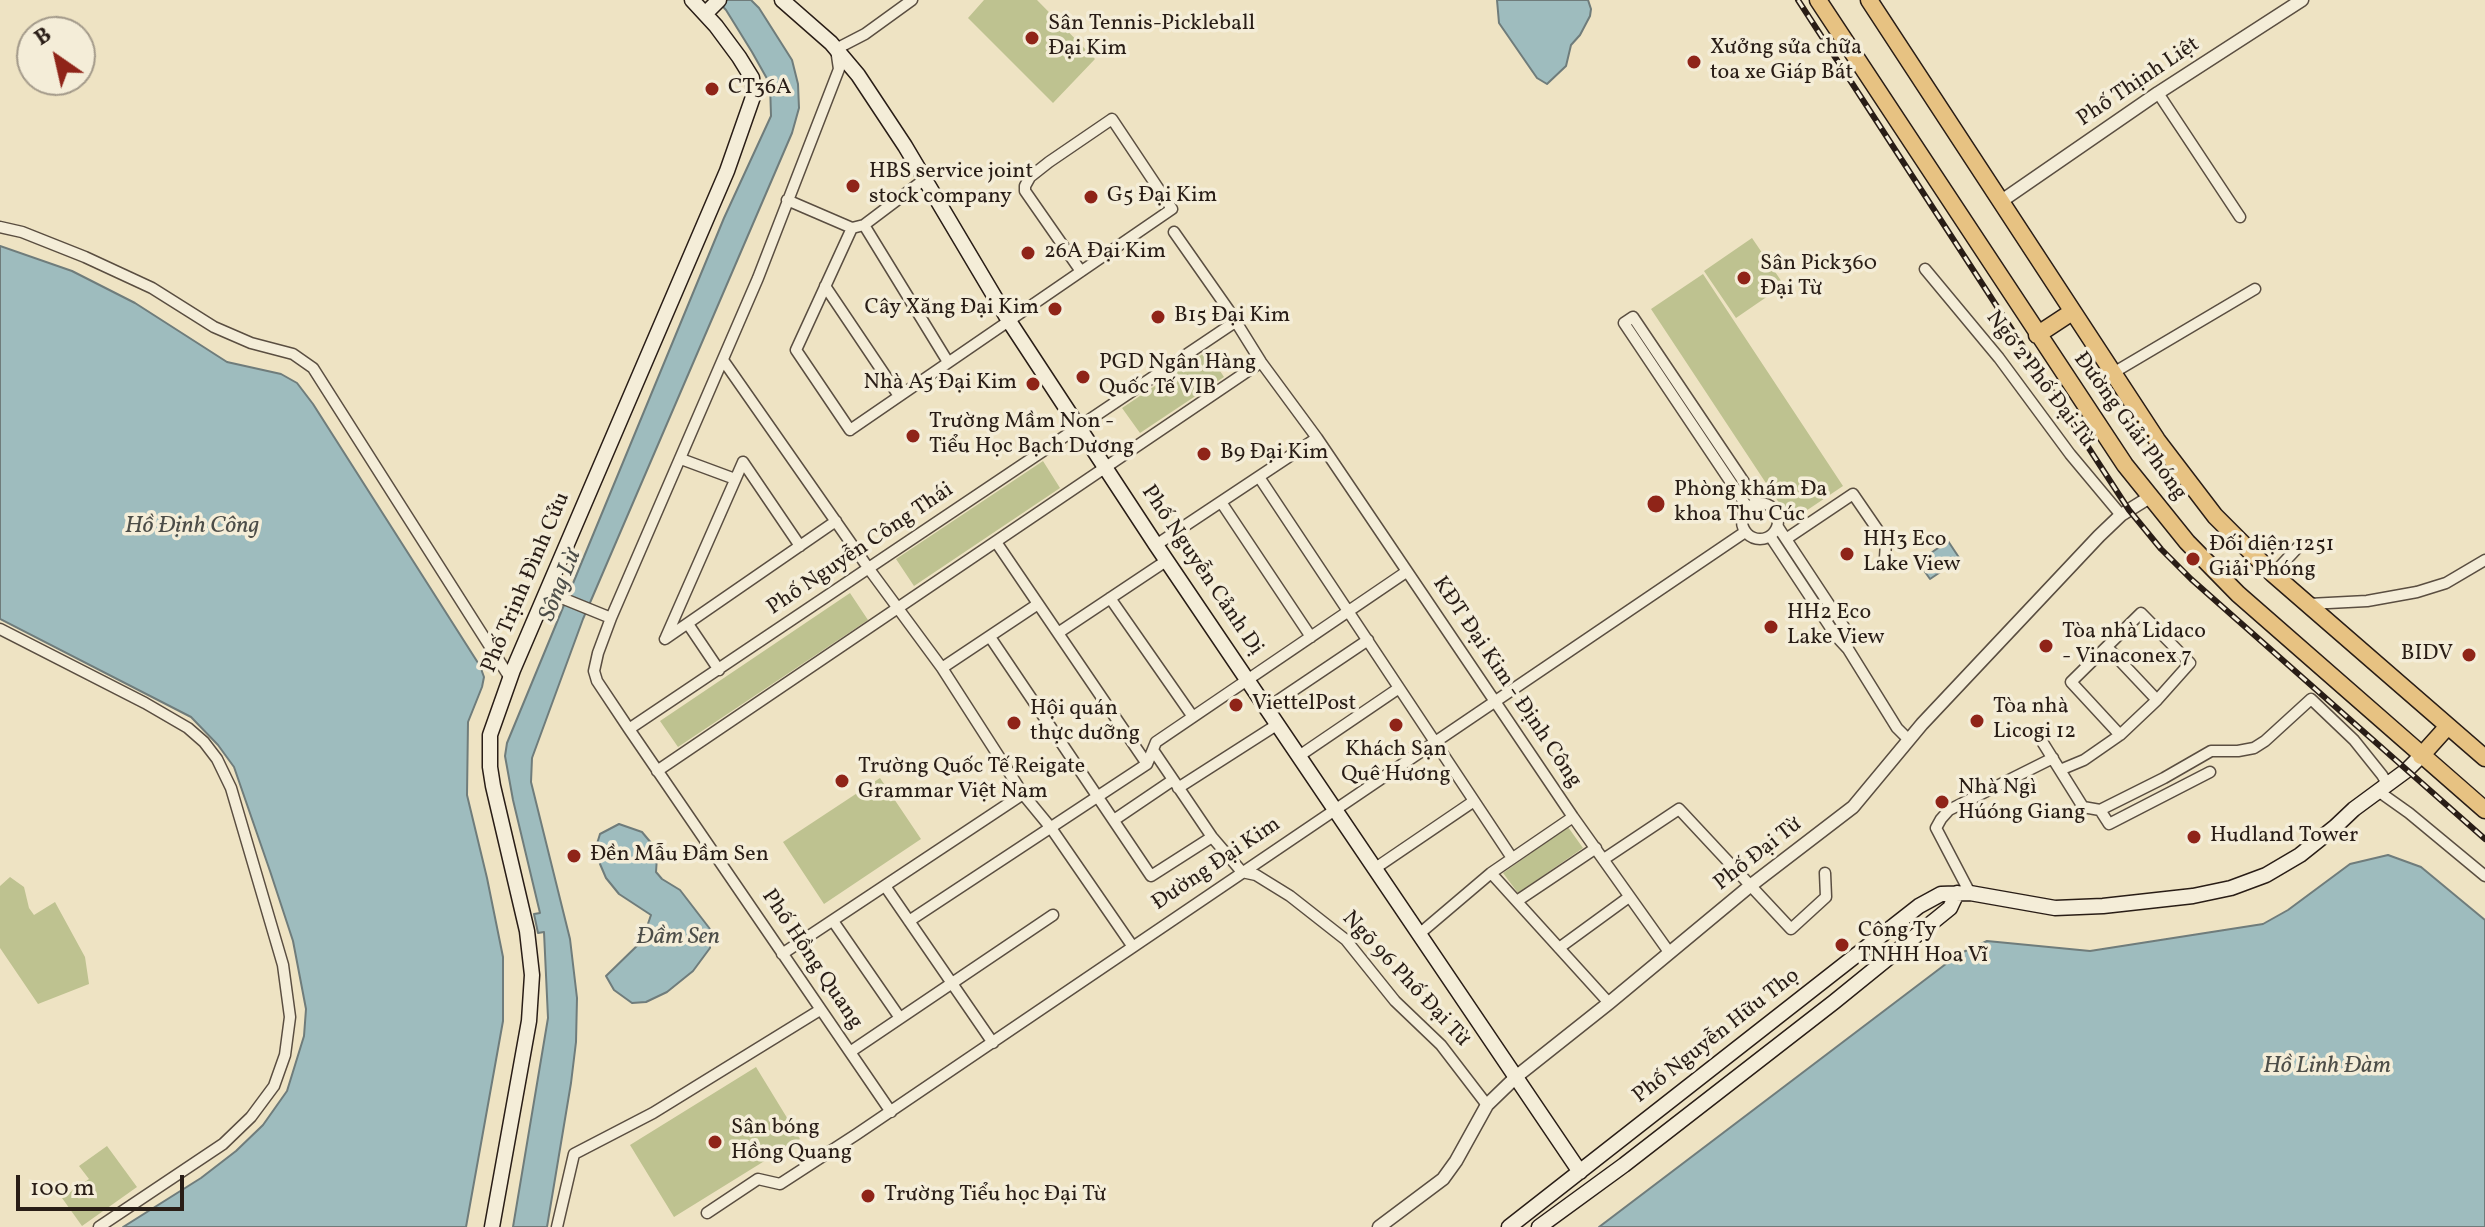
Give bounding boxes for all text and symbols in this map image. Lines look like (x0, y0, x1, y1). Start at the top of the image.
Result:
place label: Sân Tennis-Pickleball Đại Kim (1048, 12, 1255, 64)
north arrow (16, 16, 96, 96)
text: B (29, 20, 58, 54)
marker: Sân Tennis-Pickleball Đại Kim (1023, 29, 1041, 47)
street label: Phố Thịnh Liệt (2073, 32, 2205, 134)
place label: Xưởng sửa chữa toa xe Giáp Bát (1710, 36, 1862, 88)
marker: Xưởng sửa chữa toa xe Giáp Bát (1685, 53, 1703, 71)
place label: CT36A (728, 76, 792, 102)
marker: CT36A (703, 80, 721, 98)
place label: HBS service joint stock company (869, 160, 1033, 212)
marker: HBS service joint stock company (844, 177, 862, 195)
place label: G5 Đại Kim (1107, 184, 1217, 210)
marker: G5 Đại Kim (1082, 188, 1100, 206)
place label: 26A Đại Kim (1044, 240, 1166, 266)
marker: 26A Đại Kim (1019, 244, 1037, 262)
place label: Sân Pick360 Đại Từ (1760, 252, 1877, 304)
marker: Sân Pick360 Đại Từ (1735, 269, 1753, 287)
place label: Cây Xăng Đại Kim (865, 296, 1039, 322)
marker: Cây Xăng Đại Kim (1046, 300, 1064, 318)
place label: B15 Đại Kim (1174, 304, 1290, 330)
street label: Ngõ 2 Phố Đại Từ (1979, 306, 2099, 454)
marker: B15 Đại Kim (1149, 308, 1167, 326)
street label: Đường Giải Phóng (2066, 348, 2192, 506)
place label: PGD Ngân Hàng Quốc Tế VIB (1099, 351, 1256, 402)
marker: PGD Ngân Hàng Quốc Tế VIB (1074, 368, 1092, 386)
place label: Nhà A5 Đại Kim (863, 371, 1017, 397)
marker: Nhà A5 Đại Kim (1024, 375, 1042, 393)
place label: Trường Mầm Non - Tiểu Học Bạch Dương (929, 410, 1134, 462)
marker: Trường Mầm Non - Tiểu Học Bạch Dương (904, 427, 922, 445)
place label: B9 Đại Kim (1220, 441, 1329, 467)
marker: B9 Đại Kim (1195, 445, 1213, 463)
street label: Phố Nguyễn Công Thái (763, 478, 959, 622)
place label: Phòng khám Đa khoa Thu Cúc (1674, 478, 1827, 530)
street label: Phố Nguyễn Cảnh Dị (1134, 481, 1268, 661)
street label: Phố Trịnh Đình Cửu (477, 489, 577, 677)
marker: Phòng khám Đa khoa Thu Cúc (1645, 493, 1667, 515)
water label: Hồ Định Công (125, 514, 259, 542)
place label: HH3 Eco Lake View (1863, 528, 1961, 580)
place label: Đối diện 1251 Giải Phóng (2209, 533, 2334, 584)
marker: HH3 Eco Lake View (1838, 545, 1856, 563)
water label: Sông Lừ (535, 546, 589, 626)
marker: Đối diện 1251 Giải Phóng (2184, 550, 2202, 568)
street label: KĐT Đại Kim - Định Công (1425, 572, 1587, 794)
place label: HH2 Eco Lake View (1787, 601, 1885, 652)
marker: HH2 Eco Lake View (1762, 618, 1780, 636)
place label: Tòa nhà Lidaco - Vinaconex 7 (2062, 620, 2206, 672)
marker: Tòa nhà Lidaco - Vinaconex 7 (2037, 637, 2055, 655)
place label: BIDV (2401, 642, 2453, 668)
marker: BIDV (2460, 646, 2478, 664)
place label: ViettelPost (1252, 692, 1356, 718)
place label: Tòa nhà Licogi 12 (1993, 695, 2076, 746)
marker: ViettelPost (1227, 696, 1245, 714)
place label: Hội quán thực dưỡng (1030, 697, 1140, 748)
marker: Tòa nhà Licogi 12 (1968, 712, 1986, 730)
marker: Hội quán thực dưỡng (1005, 714, 1023, 732)
marker: Khách Sạn Quê Hương (1387, 716, 1405, 734)
place label: Khách Sạn Quê Hương (1341, 738, 1451, 790)
place label: Trường Quốc Tế Reigate Grammar Việt Nam (858, 755, 1085, 806)
marker: Trường Quốc Tế Reigate Grammar Việt Nam (833, 772, 851, 790)
place label: Nhà Ngì Húóng Giang (1958, 776, 2085, 828)
marker: Nhà Ngì Húóng Giang (1933, 793, 1951, 811)
street label: Đường Đại Kim (1148, 812, 1286, 918)
street label: Phố Đại Từ (1710, 812, 1808, 898)
place label: Hudland Tower (2210, 824, 2358, 850)
marker: Hudland Tower (2185, 828, 2203, 846)
place label: Đền Mẫu Đầm Sen (590, 843, 769, 869)
marker: Đền Mẫu Đầm Sen (565, 847, 583, 865)
street label: Phố Hồng Quang (755, 885, 867, 1035)
street label: Ngõ 96 Phố Đại Từ (1335, 907, 1475, 1053)
place label: Công Ty TNHH Hoa Vĩ (1858, 919, 1988, 970)
water label: Đầm Sen (636, 925, 720, 953)
marker: Công Ty TNHH Hoa Vĩ (1833, 936, 1851, 954)
street label: Phố Nguyễn Hữu Thọ (1628, 964, 1806, 1110)
water label: Hồ Linh Đàm (2263, 1054, 2391, 1082)
place label: Sân bóng Hồng Quang (731, 1116, 852, 1168)
marker: Sân bóng Hồng Quang (706, 1133, 724, 1151)
scale bar (20, 1159, 188, 1209)
text: 100 m (30, 1172, 95, 1206)
place label: Trường Tiểu học Đại Từ (884, 1183, 1107, 1209)
marker: Trường Tiểu học Đại Từ (859, 1187, 877, 1205)

